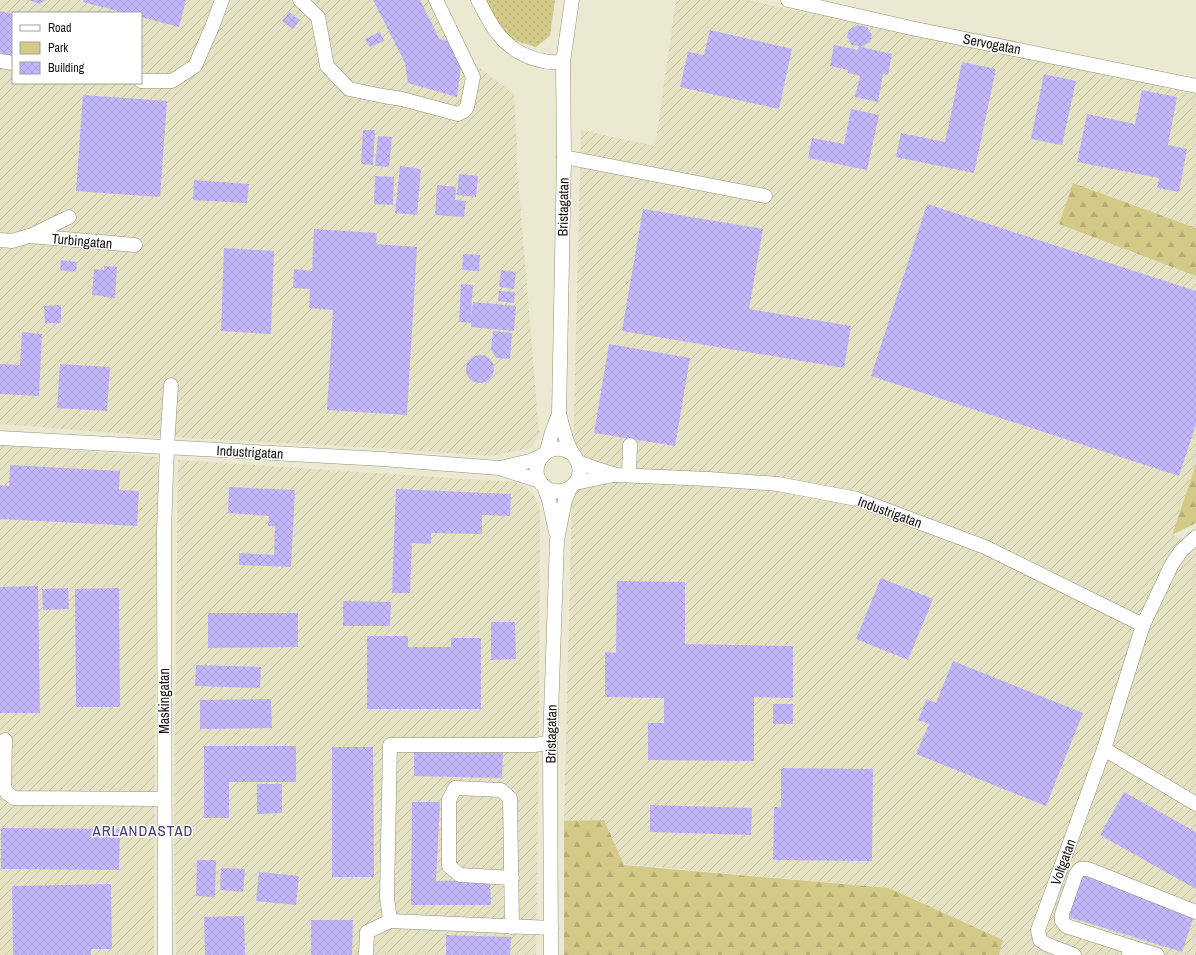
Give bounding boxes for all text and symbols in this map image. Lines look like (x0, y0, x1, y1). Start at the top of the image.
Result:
legend (12, 12, 142, 84)
text: Road (48, 20, 72, 36)
street label: Servogatan (961, 30, 1023, 58)
text: Park (48, 40, 68, 56)
text: Building (48, 60, 85, 76)
street label: Bristagatan (553, 177, 573, 237)
street label: Turbingatan (51, 229, 113, 253)
street label: Industrigatan (216, 441, 284, 463)
street label: Industrigatan (855, 492, 925, 532)
street label: Maskingatan (155, 668, 173, 734)
street label: Bristagatan (541, 704, 561, 764)
district label: ARLANDASTAD (91, 820, 194, 841)
street label: Voltgatan (1046, 836, 1080, 888)

